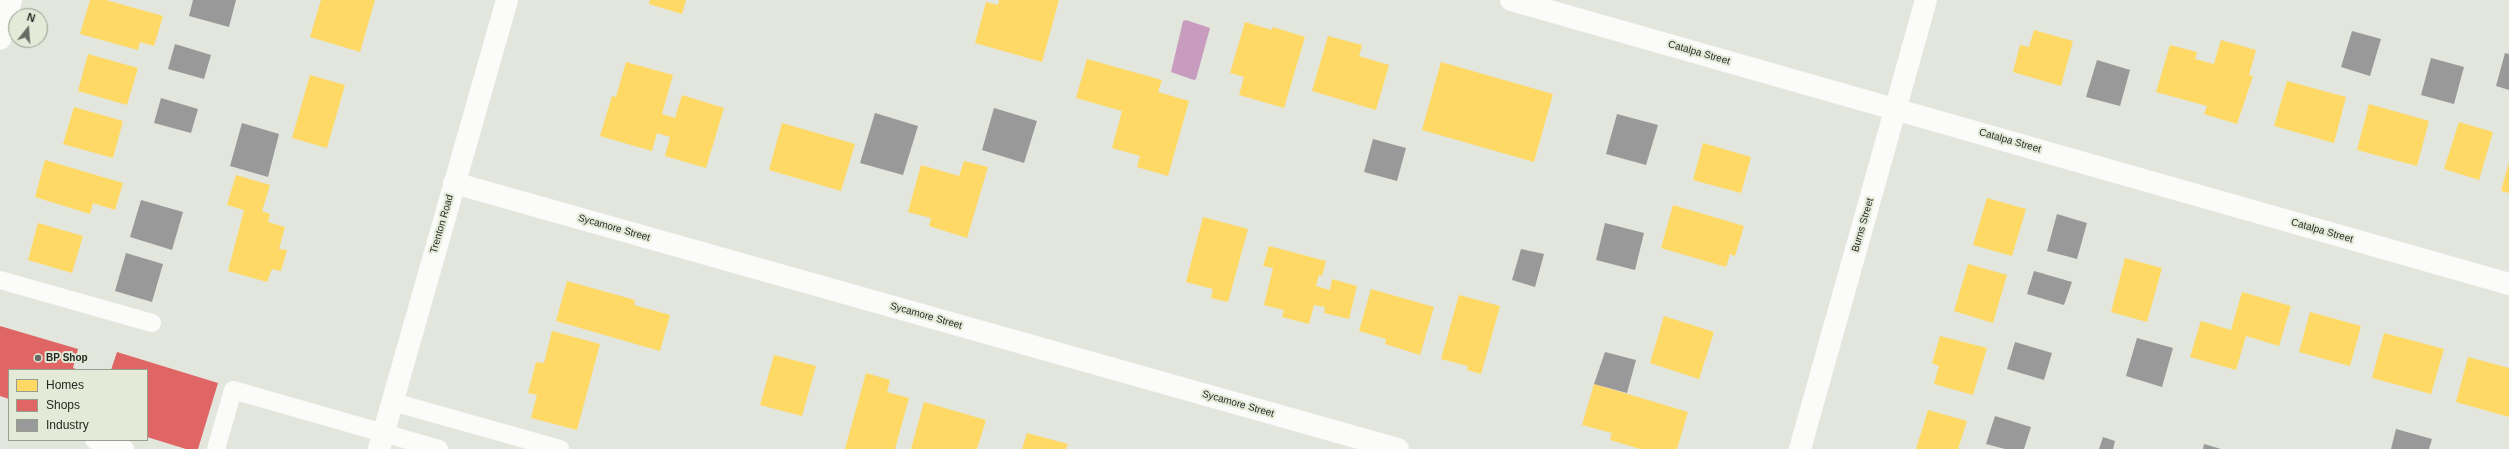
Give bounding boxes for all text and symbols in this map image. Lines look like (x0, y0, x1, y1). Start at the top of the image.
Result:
north arrow (8, 8, 48, 48)
text: N (26, 11, 37, 24)
street label: Catalpa Street (1667, 38, 1731, 68)
street label: Catalpa Street (1978, 126, 2042, 156)
street label: Trenton Road (428, 193, 456, 255)
street label: Burns Street (1850, 197, 1876, 253)
street label: Sycamore Street (577, 212, 651, 244)
street label: Catalpa Street (2290, 216, 2354, 246)
street label: Sycamore Street (889, 300, 963, 332)
place label: BP Shop (46, 352, 88, 364)
marker: BP Shop (33, 353, 43, 363)
legend (8, 369, 148, 441)
text: Homes (46, 378, 84, 392)
street label: Sycamore Street (1201, 388, 1275, 420)
text: Shops (46, 398, 80, 412)
text: Industry (46, 418, 89, 432)

